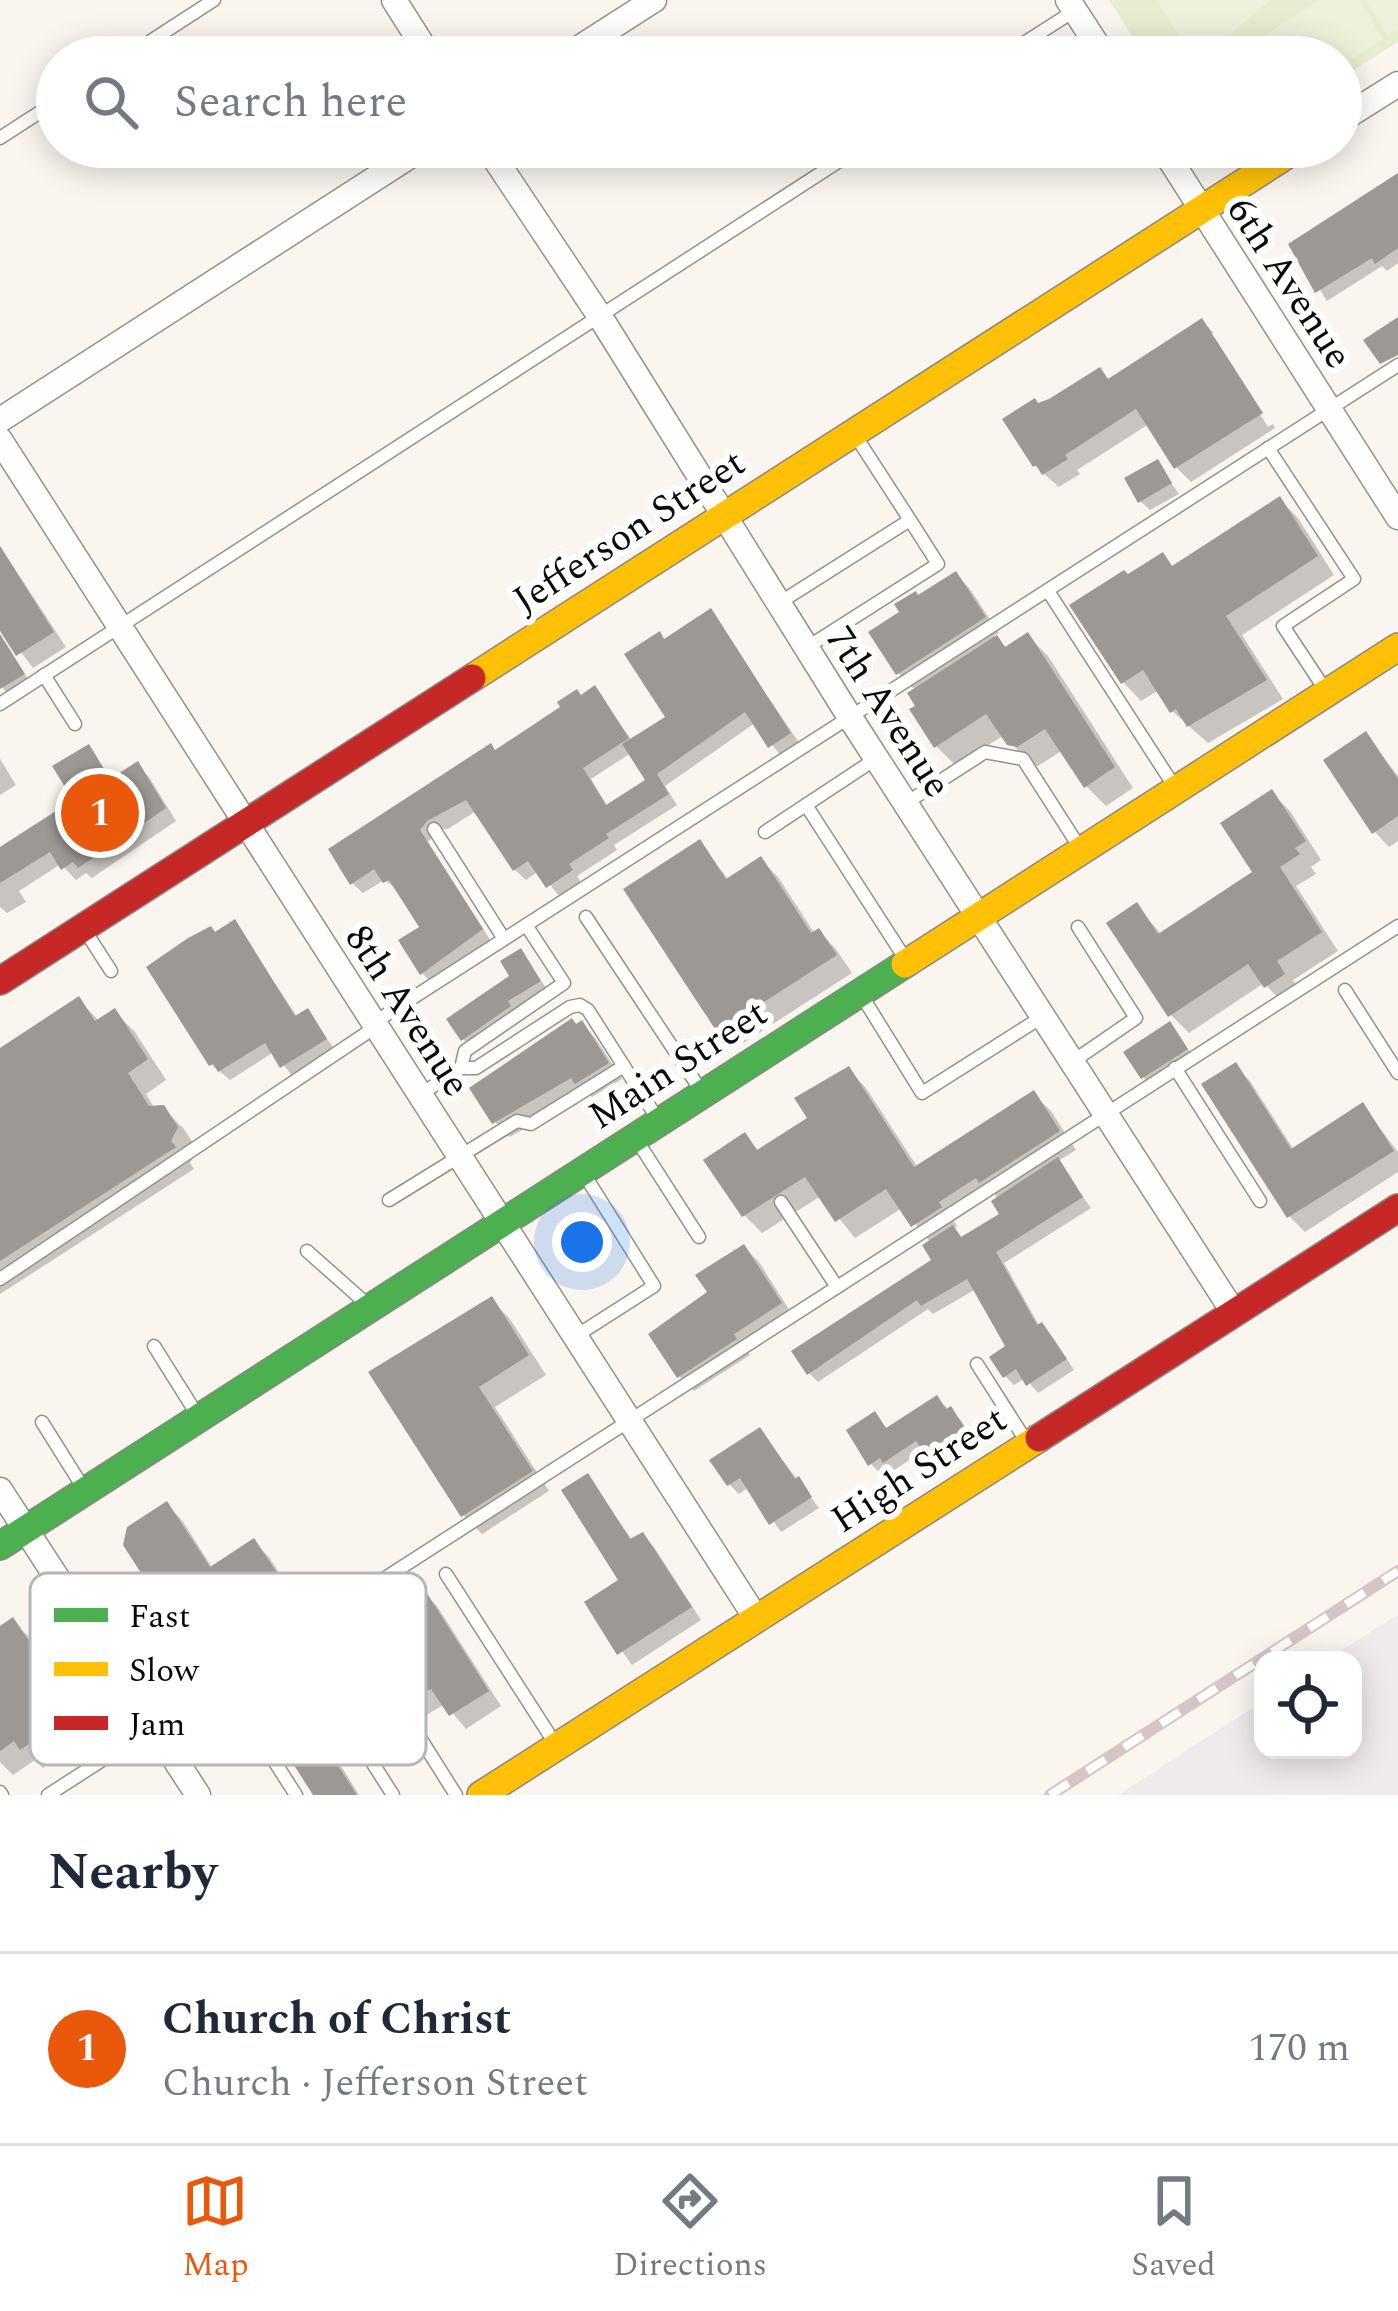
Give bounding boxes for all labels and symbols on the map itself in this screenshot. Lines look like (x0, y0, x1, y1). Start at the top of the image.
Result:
street label: 6th Avenue (1211, 186, 1367, 381)
street label: Jefferson Street (501, 435, 757, 630)
street label: 7th Avenue (810, 615, 966, 810)
pin: 1 (61, 768, 139, 858)
street label: 8th Avenue (329, 914, 485, 1109)
street label: Main Street (577, 985, 780, 1145)
your location (552, 1212, 612, 1272)
street label: High Street (820, 1391, 1019, 1549)
legend (30, 1573, 426, 1765)
text: Fast (129, 1592, 190, 1642)
text: Slow (129, 1646, 200, 1696)
text: Jam (129, 1700, 185, 1750)

